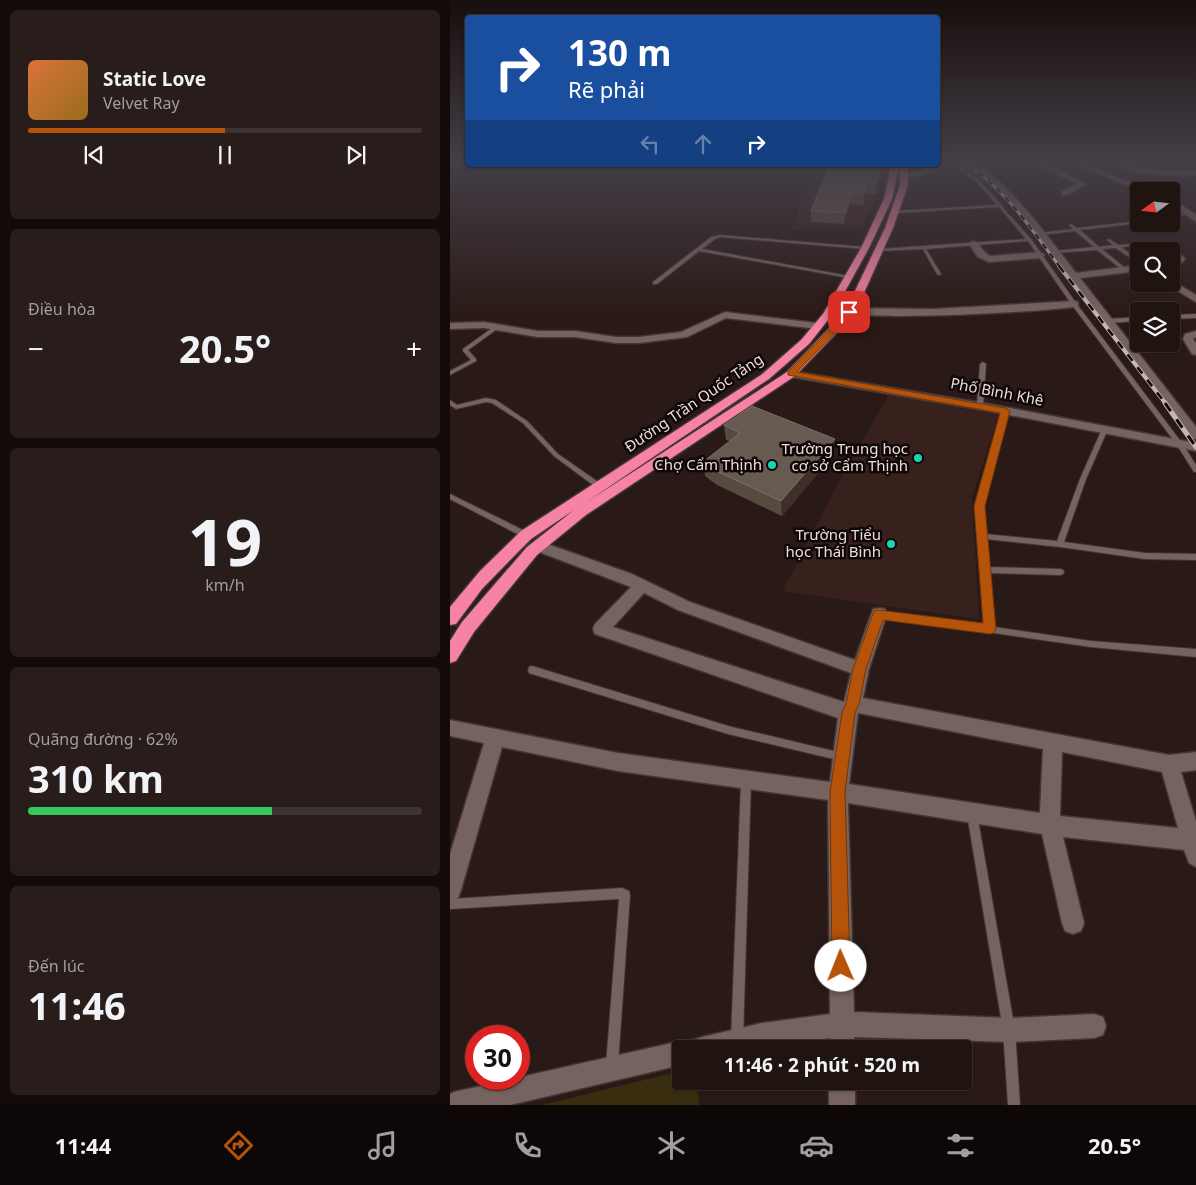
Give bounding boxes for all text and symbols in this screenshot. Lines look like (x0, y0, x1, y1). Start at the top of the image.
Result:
text: 130 m (568, 29, 671, 76)
icon: right (485, 35, 550, 100)
text: Static Love (103, 66, 206, 92)
text: Rẽ phải (568, 74, 645, 104)
text: Velvet Ray (103, 92, 180, 114)
icon: left (636, 130, 664, 158)
icon: ahead (689, 130, 717, 158)
icon: right (742, 130, 770, 158)
icon: previous (80, 141, 108, 169)
icon: pause (211, 141, 239, 169)
icon: next (342, 141, 370, 169)
north arrow (1130, 182, 1180, 232)
map controls (1130, 182, 1180, 352)
button: search (1130, 242, 1180, 292)
pin (828, 291, 870, 333)
text: Điều hòa (28, 298, 95, 320)
icon: arrive (835, 298, 863, 326)
button: layers (1130, 302, 1180, 352)
text: 20.5° (179, 322, 271, 374)
text: − (28, 329, 44, 367)
text: + (406, 329, 422, 367)
street label: Đường Trần Quốc Tảng (620, 348, 767, 456)
street label: Phố Bình Khê (949, 372, 1045, 410)
place label: Trường Trung học cơ sở Cẩm Thịnh (781, 438, 908, 475)
marker: Trường Trung học cơ sở Cẩm Thịnh (912, 452, 924, 464)
place label: Chợ Cẩm Thịnh (654, 454, 762, 474)
marker: Chợ Cẩm Thịnh (766, 459, 778, 471)
text: 19 (188, 497, 262, 585)
place label: Trường Tiểu học Thái Bình (786, 524, 881, 561)
marker: Trường Tiểu học Thái Bình (885, 538, 897, 550)
text: km/h (205, 574, 245, 596)
text: Quãng đường · 62% (28, 728, 178, 750)
text: 310 km (28, 752, 164, 804)
position arrow (814, 939, 866, 991)
text: Đến lúc (28, 955, 84, 977)
text: 11:46 (28, 979, 126, 1031)
speed limit sign: 30 (465, 1025, 530, 1090)
text: 11:46 · 2 phút · 520 m (724, 1052, 920, 1078)
icon: directions (221, 1128, 256, 1163)
icon: music (365, 1128, 400, 1163)
icon: phone (510, 1128, 545, 1163)
icon: climate (654, 1128, 689, 1163)
icon: car (799, 1128, 834, 1163)
icon: filters (943, 1128, 978, 1163)
text: 11:44 (55, 1130, 111, 1160)
text: 20.5° (1088, 1130, 1141, 1160)

